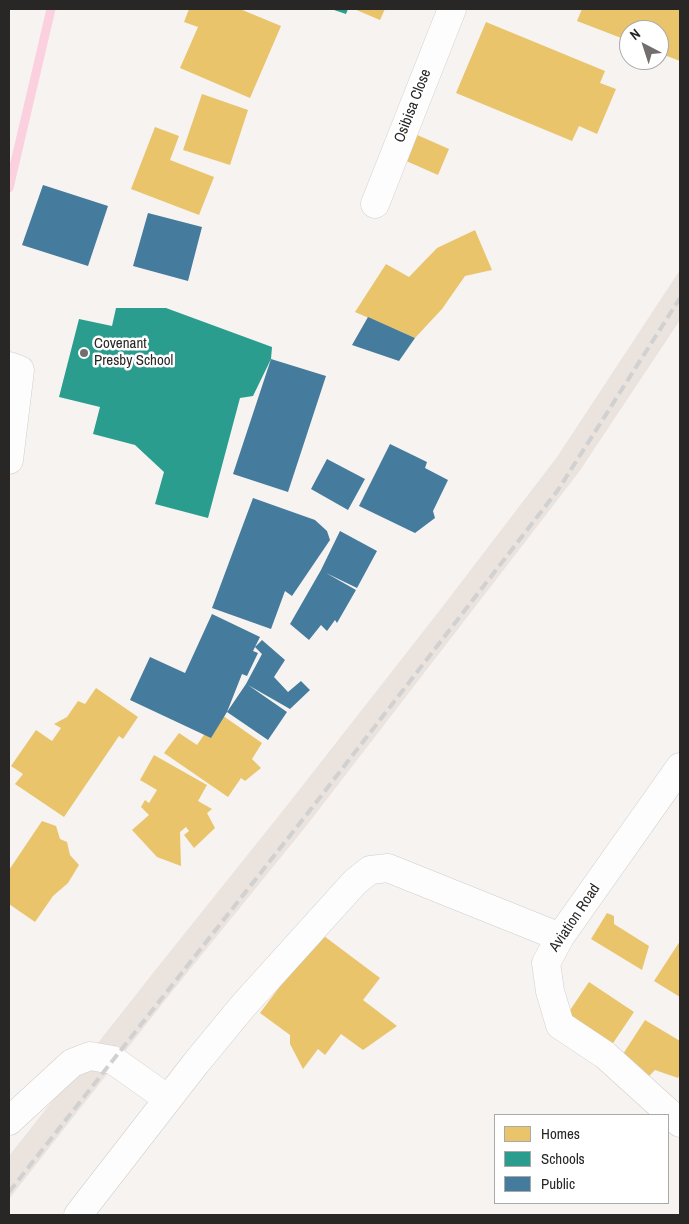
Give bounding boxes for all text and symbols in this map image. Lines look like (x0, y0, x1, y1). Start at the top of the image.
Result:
north arrow (619, 20, 669, 70)
text: N (626, 25, 644, 44)
street label: Osibisa Close (391, 67, 435, 145)
place label: Covenant Presby School (94, 335, 173, 370)
marker: Covenant Presby School (78, 347, 90, 359)
street label: Aviation Road (546, 881, 604, 955)
legend (494, 1114, 669, 1204)
text: Homes (541, 1123, 580, 1144)
text: Schools (541, 1148, 585, 1169)
text: Public (541, 1173, 575, 1194)

